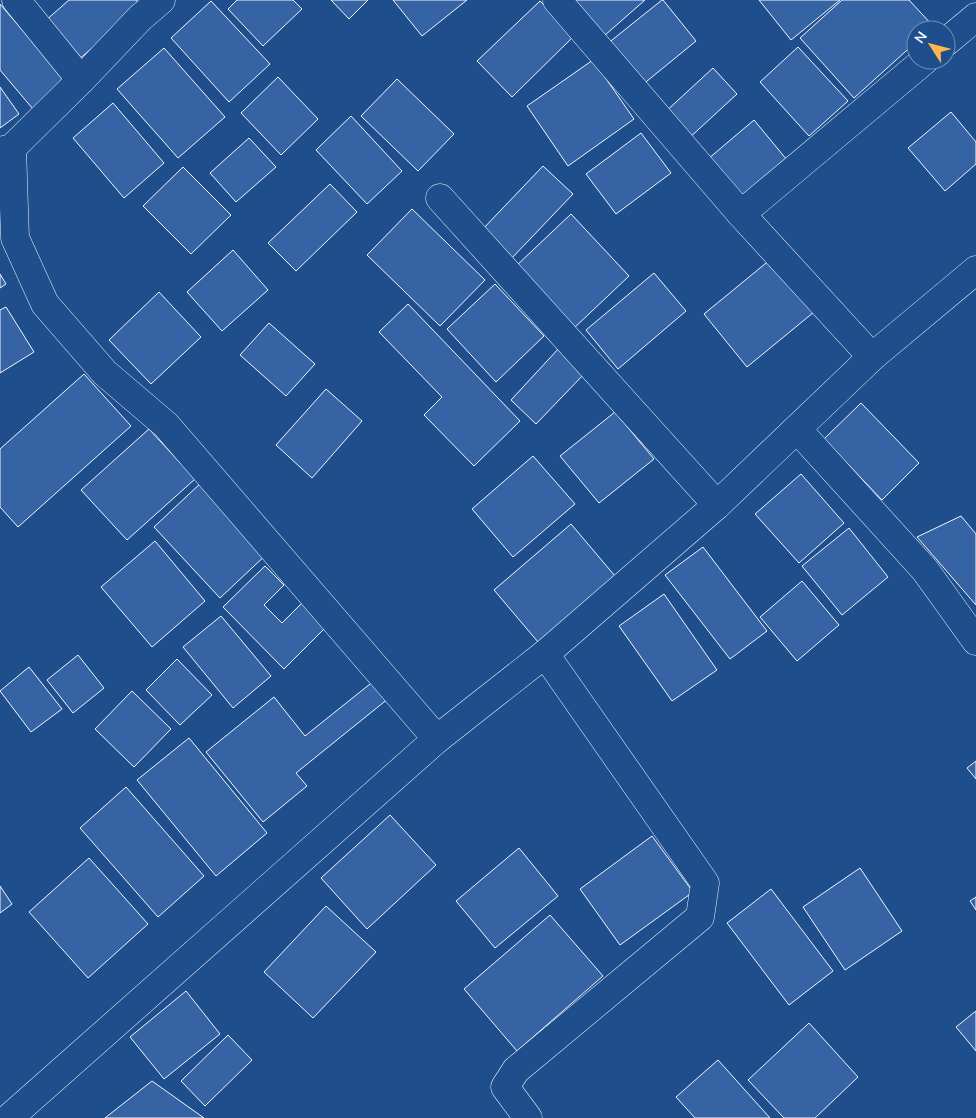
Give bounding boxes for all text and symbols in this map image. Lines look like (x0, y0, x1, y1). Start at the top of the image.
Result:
north arrow (906, 20, 956, 70)
text: N (910, 28, 931, 47)

